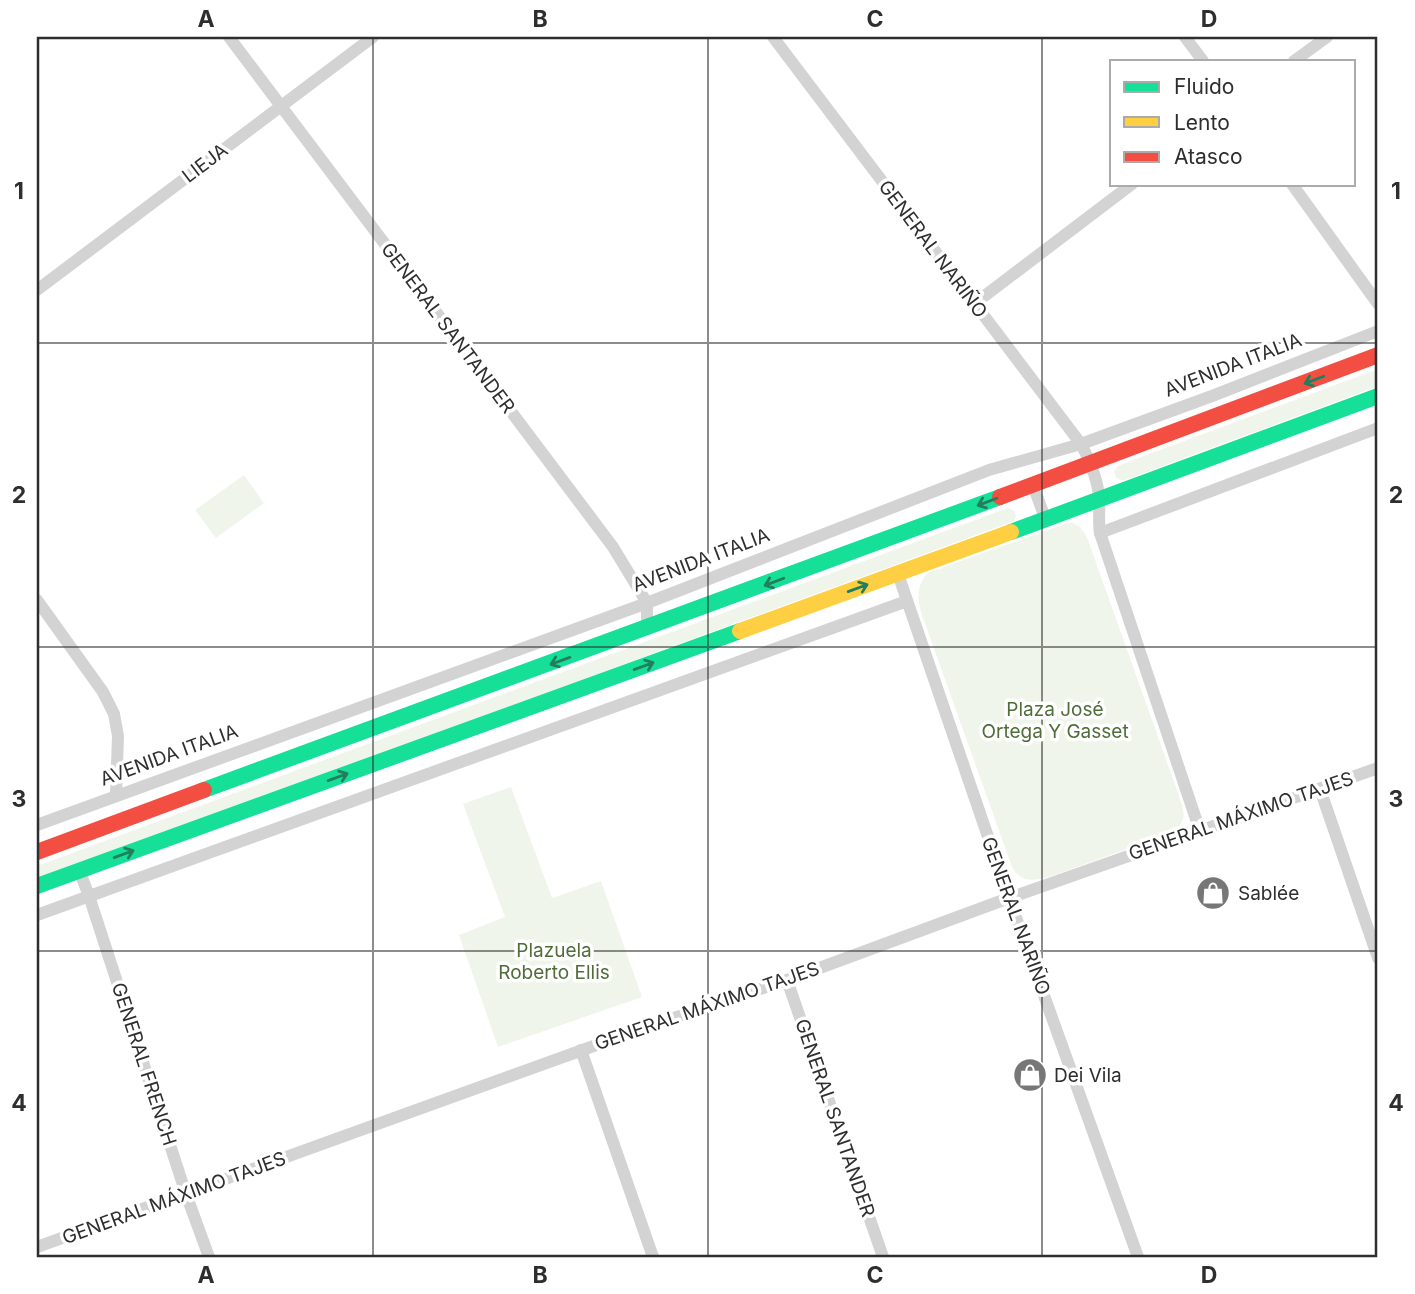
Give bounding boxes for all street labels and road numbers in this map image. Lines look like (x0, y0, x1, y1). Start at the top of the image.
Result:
street label: LIEJA (178, 139, 232, 187)
street label: GENERAL NARIÑO (874, 176, 992, 322)
street label: GENERAL SANTANDER (376, 238, 520, 418)
street label: AVENIDA ITALIA (1161, 328, 1305, 402)
street label: AVENIDA ITALIA (629, 523, 773, 597)
street label: AVENIDA ITALIA (97, 719, 241, 791)
street label: GENERAL MÁXIMO TAJES (1125, 766, 1356, 865)
street label: GENERAL NARIÑO (977, 834, 1055, 998)
street label: GENERAL MÁXIMO TAJES (591, 956, 822, 1055)
street label: GENERAL FRENCH (107, 980, 181, 1148)
street label: GENERAL SANTANDER (790, 1016, 880, 1220)
street label: GENERAL MÁXIMO TAJES (59, 1146, 289, 1249)

